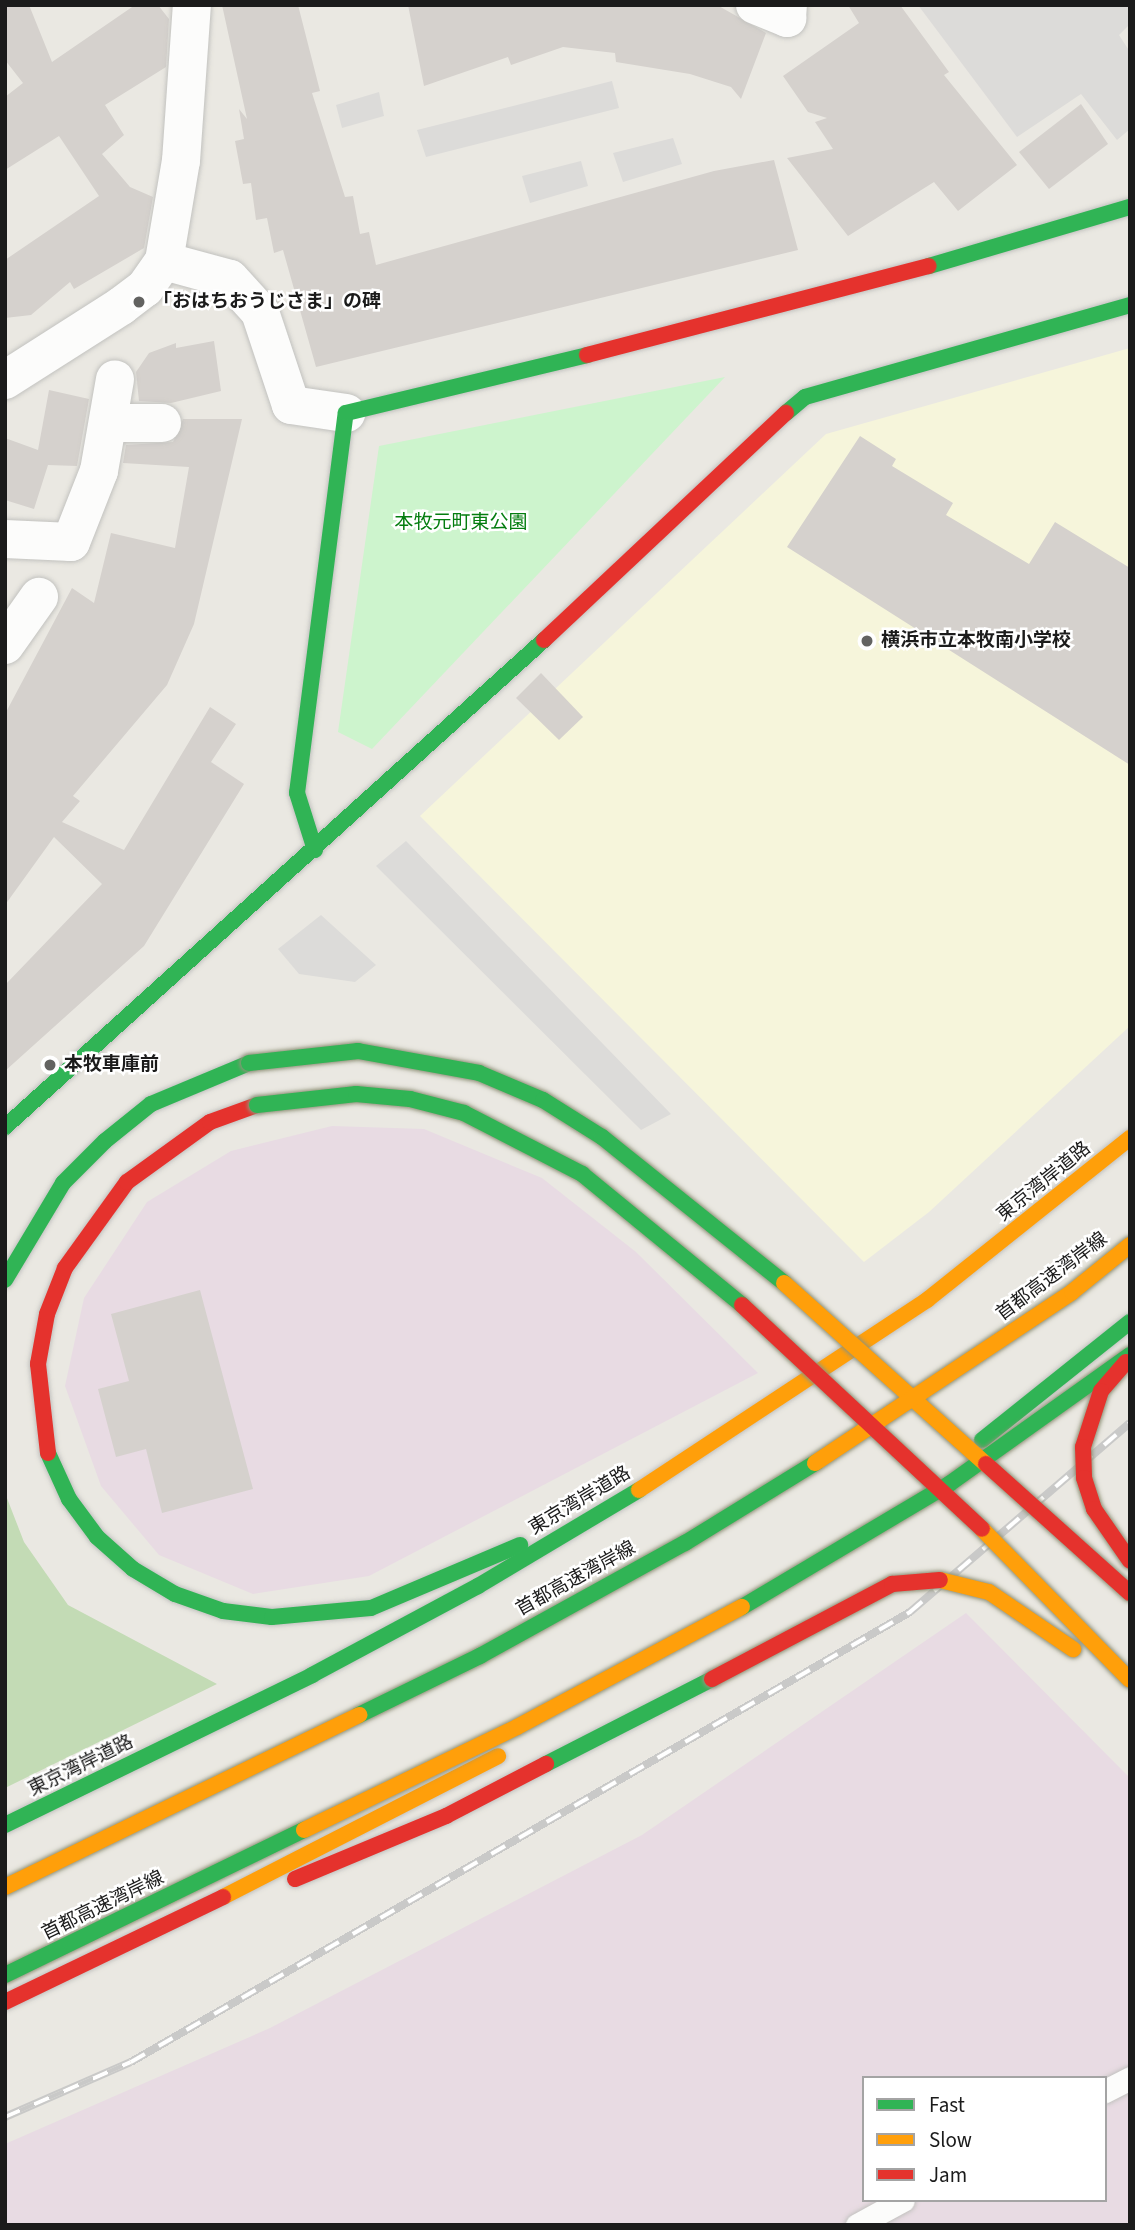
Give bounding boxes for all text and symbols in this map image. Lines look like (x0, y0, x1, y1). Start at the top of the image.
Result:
place label: 「おはちおうじさま」の碑 (153, 291, 381, 313)
marker: 「おはちおうじさま」の碑 (131, 294, 147, 310)
park label: 本牧元町東公園 (395, 512, 527, 534)
place label: 横浜市立本牧南小学校 (881, 630, 1071, 652)
marker: 横浜市立本牧南小学校 (859, 633, 875, 649)
place label: 本牧車庫前 (64, 1054, 159, 1076)
marker: 本牧車庫前 (42, 1057, 58, 1073)
street label: 東京湾岸道路 (993, 1137, 1095, 1227)
street label: 首都高速湾岸線 (992, 1228, 1112, 1326)
street label: 東京湾岸道路 (525, 1462, 635, 1540)
street label: 首都高速湾岸線 (512, 1537, 640, 1621)
street label: 東京湾岸道路 (25, 1731, 137, 1801)
street label: 首都高速湾岸線 (38, 1867, 168, 1945)
legend (862, 2076, 1107, 2202)
text: Fast (929, 2090, 965, 2120)
text: Slow (929, 2125, 972, 2155)
text: Jam (929, 2160, 967, 2190)

